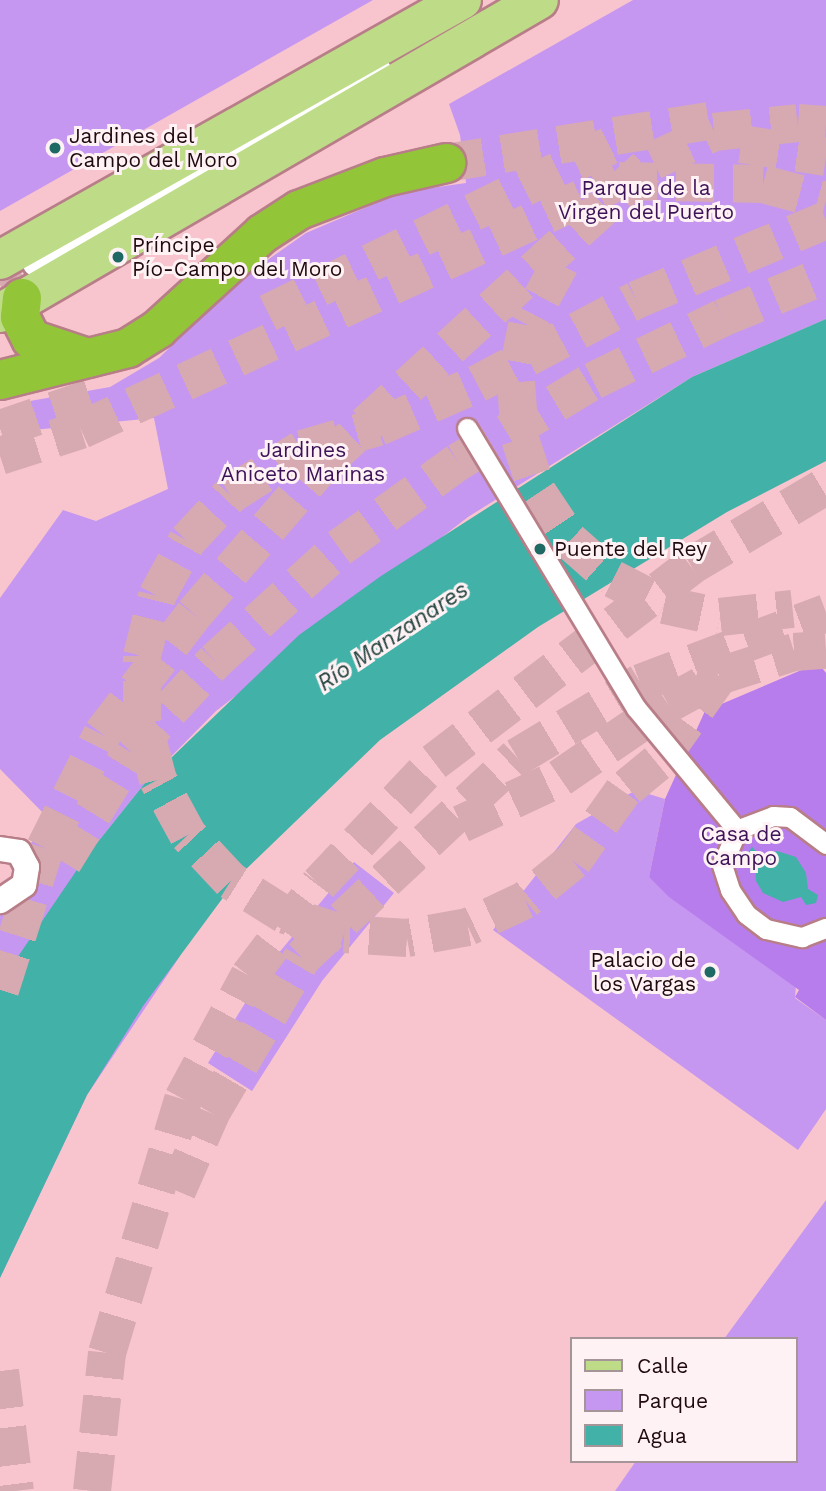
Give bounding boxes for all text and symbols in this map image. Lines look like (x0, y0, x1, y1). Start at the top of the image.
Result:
place label: Jardines del Campo del Moro (69, 123, 238, 173)
marker: Jardines del Campo del Moro (47, 140, 63, 156)
park label: Parque de la Virgen del Puerto (558, 175, 734, 225)
place label: Príncipe Pío-Campo del Moro (132, 232, 343, 282)
marker: Príncipe Pío-Campo del Moro (110, 249, 126, 265)
park label: Jardines Aniceto Marinas (221, 437, 385, 487)
place label: Puente del Rey (554, 536, 708, 562)
marker: Puente del Rey (532, 541, 548, 557)
water label: Río Manzanares (312, 576, 474, 698)
park label: Casa de Campo (700, 821, 782, 871)
place label: Palacio de los Vargas (591, 947, 696, 997)
marker: Palacio de los Vargas (702, 964, 718, 980)
legend (570, 1337, 798, 1463)
text: Calle (637, 1353, 688, 1378)
text: Parque (637, 1388, 708, 1413)
text: Agua (637, 1423, 687, 1448)

